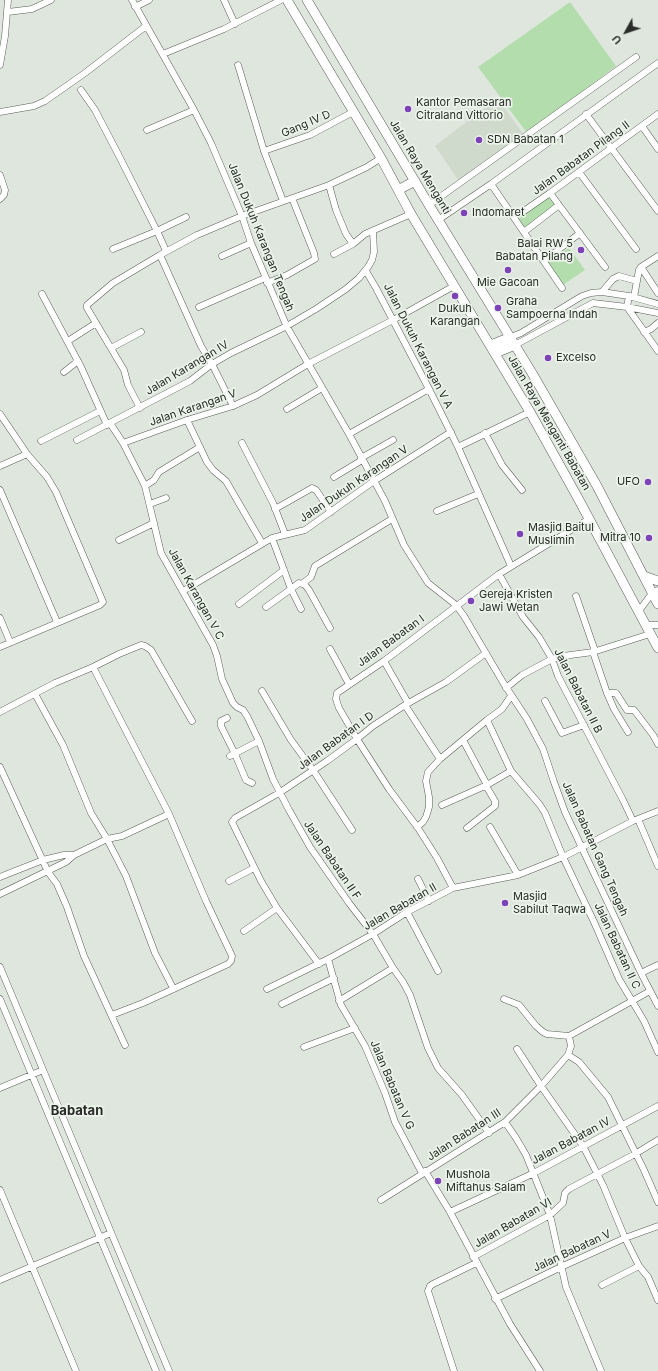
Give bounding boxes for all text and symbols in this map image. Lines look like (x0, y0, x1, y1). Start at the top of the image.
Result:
north arrow (606, 12, 646, 52)
text: U (609, 32, 625, 47)
place label: Kantor Pemasaran Citraland Vittorio (416, 96, 511, 122)
marker: Kantor Pemasaran Citraland Vittorio (403, 104, 413, 114)
street label: Gang IV D (279, 108, 333, 140)
street label: Jalan Raya Menganti (387, 117, 453, 217)
street label: Jalan Babatan Pilang II (530, 118, 632, 198)
place label: SDN Babatan 1 (487, 133, 564, 147)
marker: SDN Babatan 1 (474, 135, 484, 145)
street label: Jalan Dukuh Karangan Tengah (225, 161, 297, 313)
place label: Indomaret (472, 206, 525, 220)
marker: Indomaret (459, 208, 469, 218)
place label: Balai RW 5 Babatan Pilang (495, 237, 573, 263)
marker: Balai RW 5 Babatan Pilang (576, 245, 586, 255)
marker: Mie Gacoan (503, 265, 513, 275)
place label: Mie Gacoan (477, 276, 539, 290)
street label: Jalan Dukuh Karangan V A (381, 281, 455, 411)
marker: Dukuh Karangan (450, 291, 460, 301)
place label: Graha Sampoerna Indah (506, 295, 598, 321)
place label: Dukuh Karangan (430, 302, 480, 328)
marker: Graha Sampoerna Indah (493, 303, 503, 313)
street label: Jalan Karangan IV (143, 338, 231, 398)
place label: Excelso (556, 351, 596, 365)
street label: Jalan Raya Menganti Babatan (505, 353, 593, 493)
marker: Excelso (543, 353, 553, 363)
street label: Jalan Karangan V (148, 387, 238, 429)
street label: Jalan Dukuh Karangan V (297, 443, 411, 525)
place label: UFO (617, 475, 640, 489)
marker: UFO (643, 477, 653, 487)
place label: Masjid Baitul Muslimin (528, 521, 594, 547)
marker: Masjid Baitul Muslimin (515, 529, 525, 539)
place label: Mitra 10 (600, 531, 641, 545)
marker: Mitra 10 (644, 533, 654, 543)
street label: Jalan Karangan V C (165, 546, 227, 642)
place label: Gereja Kristen Jawi Wetan (479, 588, 553, 614)
marker: Gereja Kristen Jawi Wetan (466, 596, 476, 606)
street label: Jalan Babatan I (355, 612, 427, 670)
street label: Jalan Babatan II B (551, 647, 605, 735)
street label: Jalan Babatan I D (295, 709, 377, 773)
street label: Jalan Babatan Gang Tengah (559, 780, 631, 918)
street label: Jalan Babatan II F (301, 818, 363, 902)
street label: Jalan Babatan II (361, 881, 439, 933)
place label: Masjid Sabilut Taqwa (513, 890, 586, 916)
marker: Masjid Sabilut Taqwa (500, 898, 510, 908)
street label: Jalan Babatan II C (591, 901, 643, 991)
street label: Jalan Babatan V G (367, 1038, 417, 1132)
district label: Babatan (51, 1103, 103, 1119)
street label: Jalan Babatan III (425, 1106, 503, 1164)
street label: Jalan Babatan IV (529, 1115, 613, 1167)
place label: Mushola Miftahus Salam (446, 1168, 526, 1194)
marker: Mushola Miftahus Salam (433, 1176, 443, 1186)
street label: Jalan Babatan VI (472, 1195, 554, 1251)
street label: Jalan Babatan V (531, 1227, 613, 1275)

